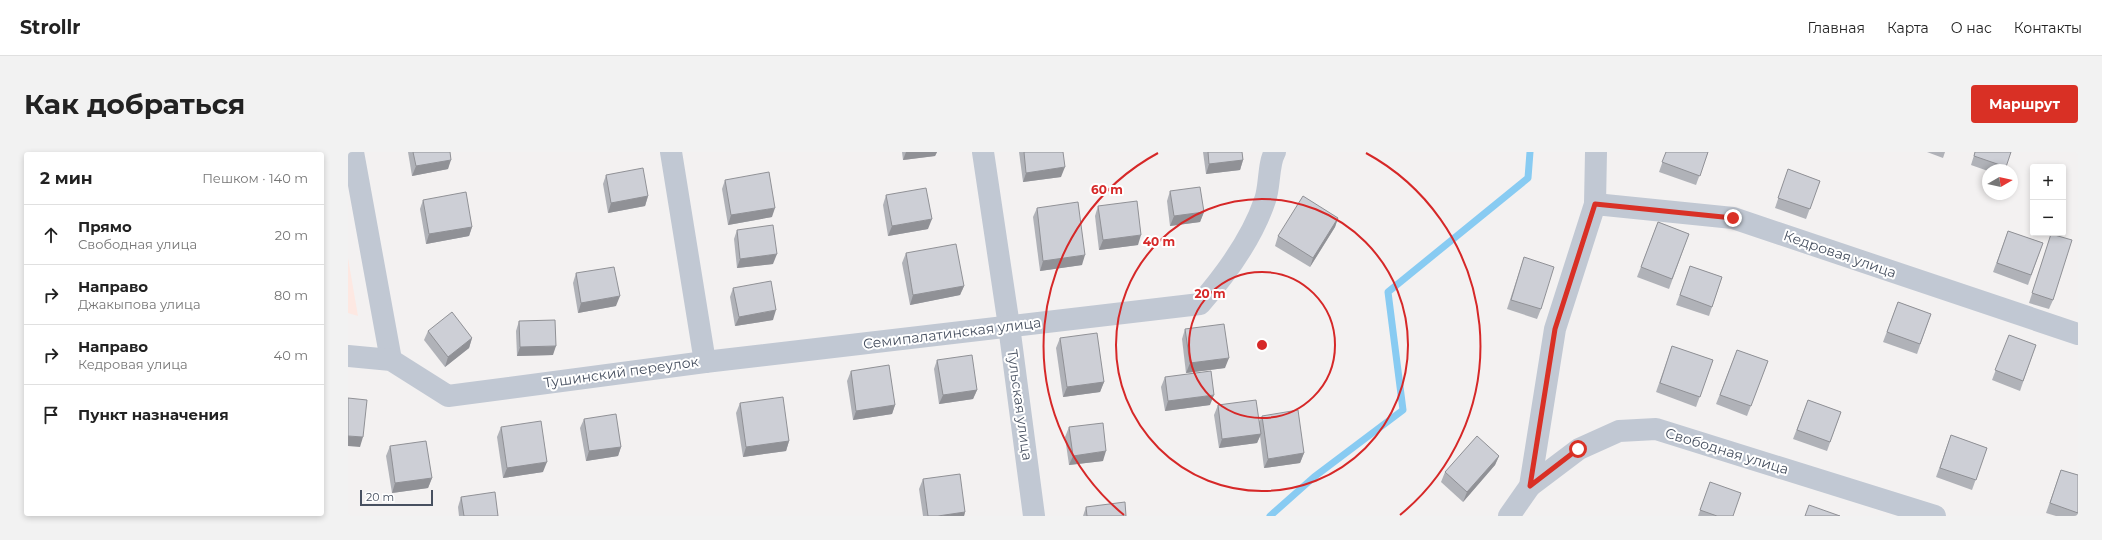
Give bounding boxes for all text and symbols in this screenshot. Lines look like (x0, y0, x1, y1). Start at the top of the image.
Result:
text: Strollr (20, 16, 81, 39)
text: Главная (1807, 19, 1865, 37)
text: Карта (1887, 19, 1929, 37)
text: О нас (1951, 19, 1992, 37)
text: Контакты (2014, 19, 2082, 37)
button: Маршрут (1971, 85, 2078, 123)
text: Как добраться (24, 87, 245, 121)
north arrow (1982, 164, 2018, 200)
map controls (2030, 164, 2066, 236)
button: + (2030, 164, 2066, 200)
text: 2 мин (40, 168, 93, 188)
text: Пешком · 140 m (202, 170, 308, 186)
text: 60 m (1091, 182, 1123, 197)
button: − (2030, 200, 2066, 236)
route end (1724, 209, 1742, 227)
text: Прямо (78, 217, 132, 236)
icon: ahead (40, 224, 62, 246)
street label: Кедровая улица (1781, 226, 1899, 282)
text: 20 m (275, 227, 308, 243)
text: 40 m (1143, 234, 1175, 249)
text: Свободная улица (78, 236, 197, 252)
text: Направо (78, 277, 148, 296)
icon: right (40, 284, 62, 306)
text: 20 m (1194, 286, 1226, 301)
text: 80 m (274, 287, 308, 303)
text: Джакыпова улица (78, 296, 200, 312)
street label: Семипалатинская улица (862, 313, 1042, 353)
text: Направо (78, 337, 148, 356)
centre of rings (1255, 338, 1269, 352)
icon: right (40, 344, 62, 366)
text: 40 m (274, 347, 308, 363)
street label: Тульская улица (1003, 348, 1037, 462)
street label: Тушинский переулок (542, 352, 700, 392)
text: Кедровая улица (78, 356, 188, 372)
icon: arrive (40, 404, 62, 426)
text: Пункт назначения (78, 405, 229, 424)
street label: Свободная улица (1663, 424, 1791, 478)
route start (1569, 440, 1587, 458)
scale bar (360, 488, 433, 507)
text: 20 m (366, 490, 394, 504)

